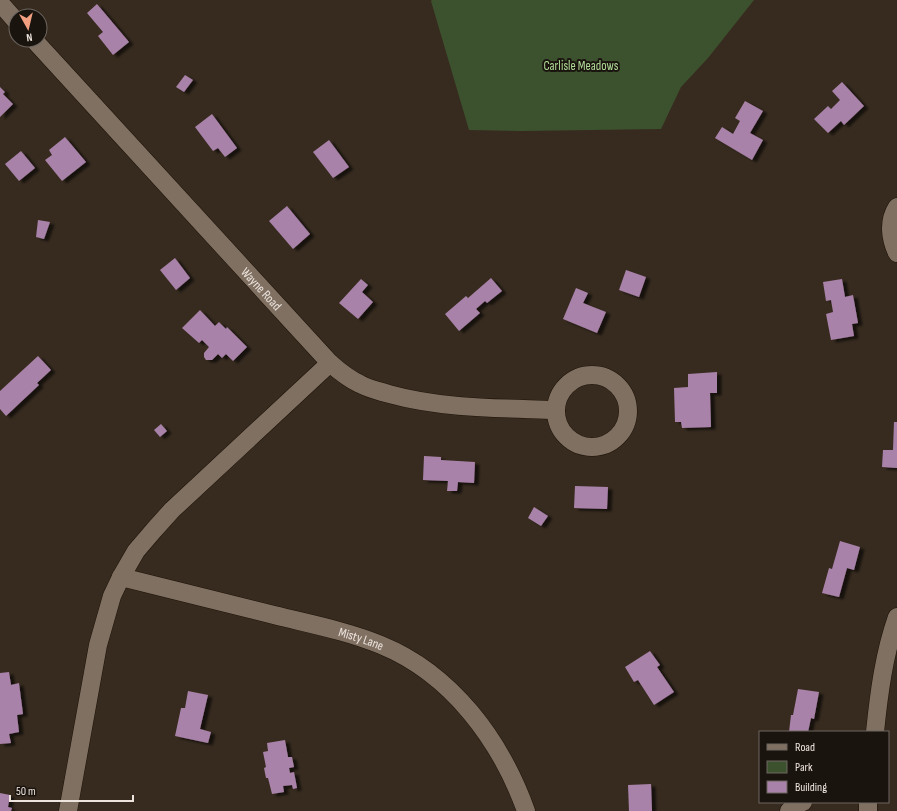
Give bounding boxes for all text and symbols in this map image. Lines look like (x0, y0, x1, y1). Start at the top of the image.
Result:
north arrow (8, 8, 48, 48)
text: N (25, 31, 33, 44)
park label: Carlisle Meadows (544, 58, 619, 74)
street label: Wayne Road (237, 264, 285, 314)
street label: Misty Lane (337, 624, 386, 654)
legend (759, 731, 889, 803)
text: Road (795, 740, 815, 755)
text: Park (795, 760, 813, 775)
scale bar (10, 777, 133, 803)
text: Building (795, 780, 827, 795)
text: 50 m (16, 784, 36, 799)

